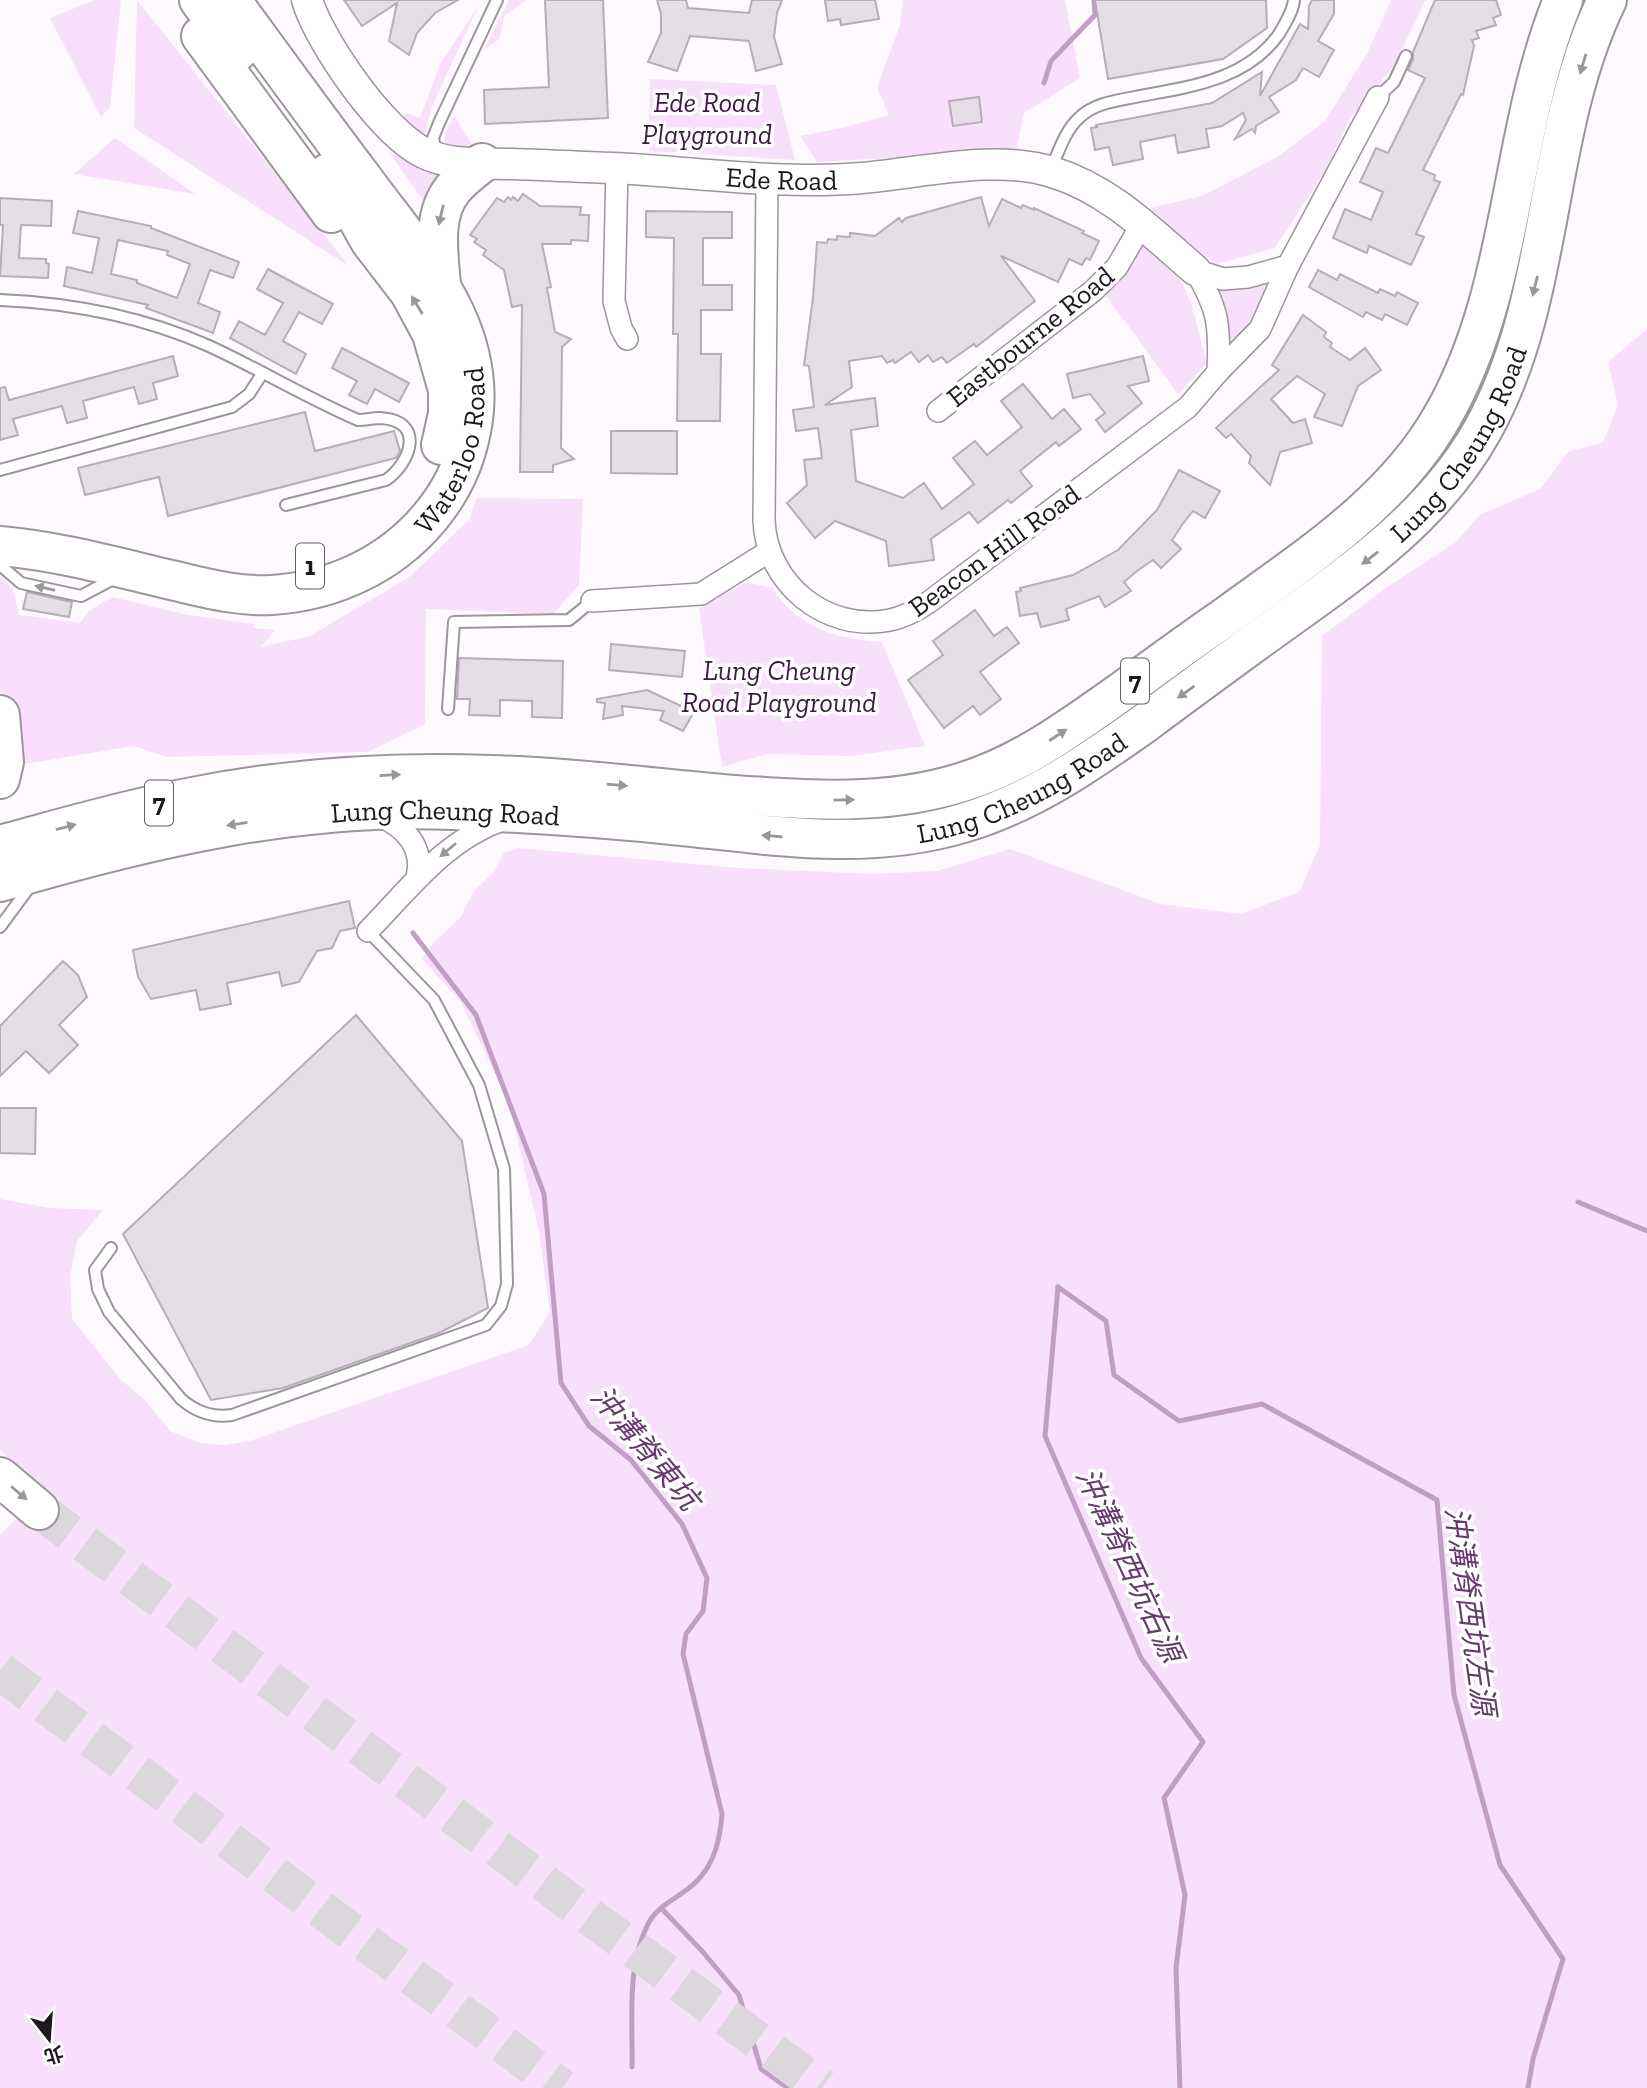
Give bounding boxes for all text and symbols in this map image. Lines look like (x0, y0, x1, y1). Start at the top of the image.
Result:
one-way arrow (1577, 53, 1587, 74)
park label: Ede Road Playground (642, 86, 772, 151)
street label: Ede Road (725, 160, 838, 197)
one-way arrow (436, 204, 447, 226)
street label: Eastbourne Road (940, 259, 1120, 414)
one-way arrow (1529, 275, 1540, 297)
one-way arrow (410, 295, 423, 314)
street label: Lung Cheung Road (1383, 342, 1534, 549)
street label: Waterloo Road (407, 365, 492, 540)
street label: Beacon Hill Road (902, 477, 1086, 624)
road number: 1 (296, 544, 324, 588)
one-way arrow (1361, 550, 1379, 565)
one-way arrow (34, 582, 56, 593)
park label: Lung Cheung Road Playground (682, 654, 876, 719)
road number: 7 (1121, 659, 1149, 704)
one-way arrow (1177, 685, 1195, 699)
street label: Lung Cheung Road (914, 725, 1133, 850)
one-way arrow (1048, 729, 1068, 742)
one-way arrow (379, 770, 401, 781)
road number: 7 (145, 780, 173, 825)
one-way arrow (606, 780, 628, 791)
street label: Lung Cheung Road (329, 793, 561, 833)
one-way arrow (833, 794, 855, 806)
one-way arrow (225, 819, 247, 830)
one-way arrow (56, 822, 77, 832)
one-way arrow (761, 830, 783, 841)
one-way arrow (440, 842, 457, 857)
water label: 沖溝脊東坑 (583, 1379, 710, 1520)
water label: 沖溝脊西坑右源 (1068, 1462, 1192, 1672)
one-way arrow (11, 1485, 28, 1500)
water label: 沖溝脊西坑左源 (1438, 1505, 1503, 1722)
north arrow (14, 2004, 84, 2074)
text: 北 (41, 2041, 66, 2069)

